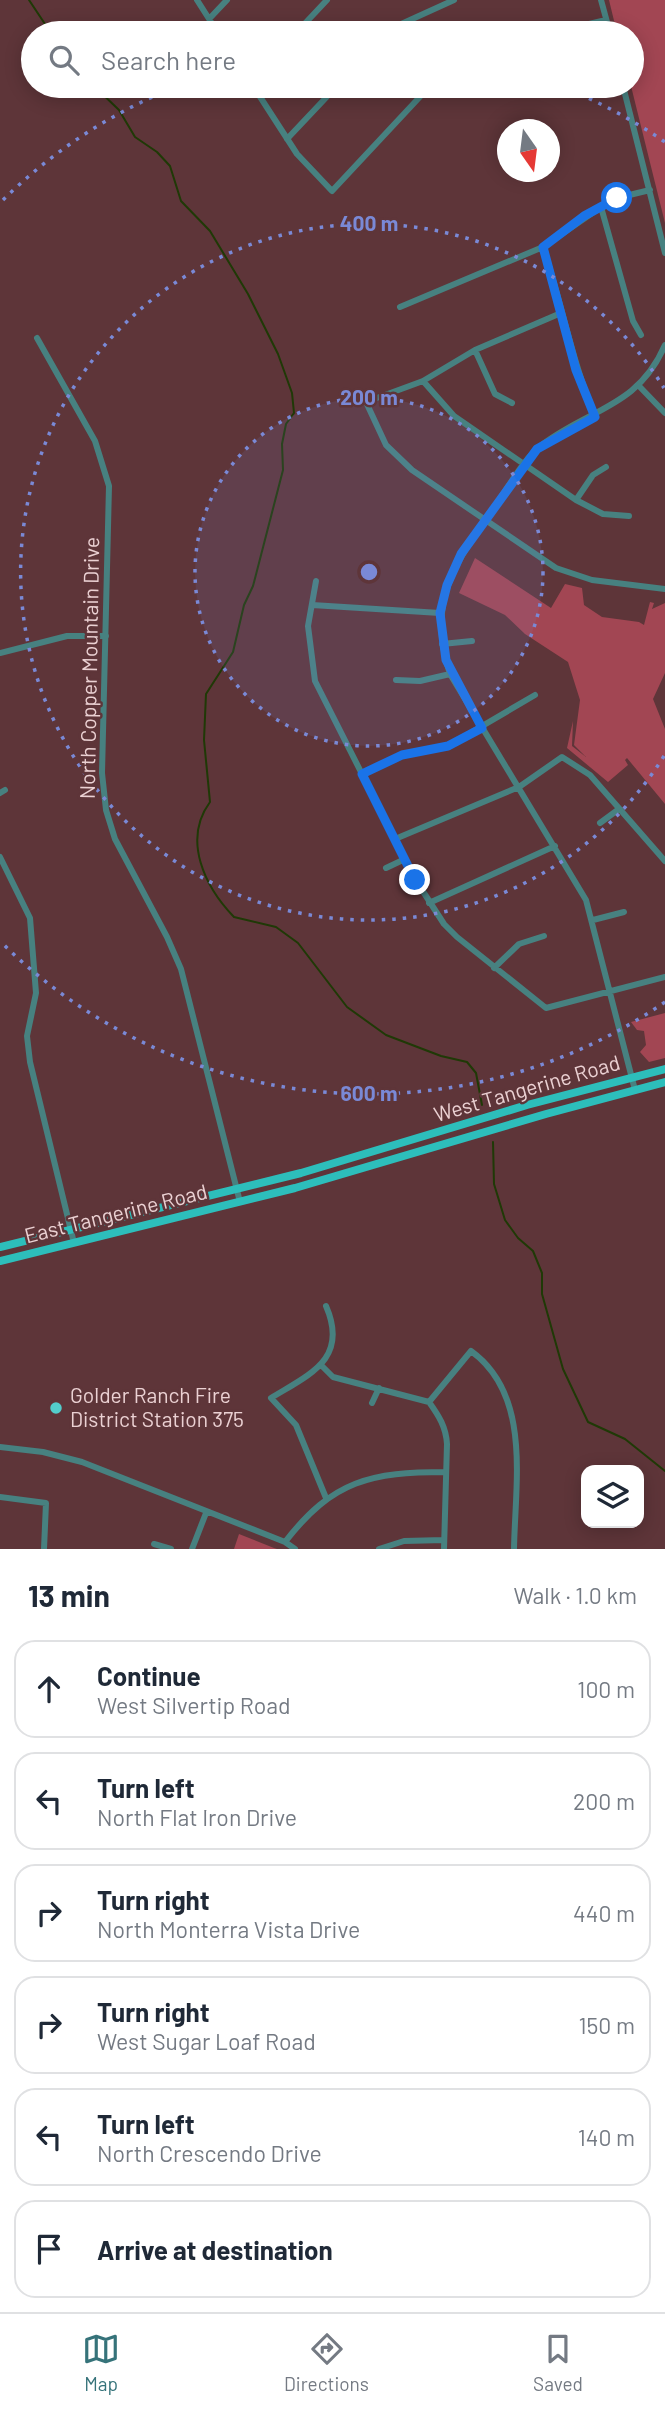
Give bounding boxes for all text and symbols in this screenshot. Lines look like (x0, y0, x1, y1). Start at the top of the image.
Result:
search box (21, 21, 644, 98)
icon: search (45, 41, 83, 79)
text: Search here (101, 44, 236, 75)
north arrow (497, 119, 560, 182)
route start (601, 182, 632, 213)
text: 400 m (340, 210, 398, 235)
text: 200 m (340, 384, 398, 409)
street label: North Copper Mountain Drive (74, 537, 103, 799)
centre of rings (357, 560, 381, 584)
route end (399, 864, 430, 895)
street label: West Tangerine Road (431, 1049, 623, 1126)
text: 600 m (341, 1080, 397, 1105)
street label: East Tangerine Road (22, 1178, 210, 1247)
place label: Golder Ranch Fire District Station 375 (70, 1382, 244, 1431)
marker: Golder Ranch Fire District Station 375 (48, 1400, 64, 1416)
map controls (581, 1465, 644, 1528)
button: layers (581, 1465, 644, 1528)
text: 13 min (28, 1577, 110, 1613)
text: Walk · 1.0 km (513, 1581, 637, 1609)
text: Continue (97, 1660, 201, 1691)
icon: ahead (30, 1670, 68, 1708)
text: 100 m (577, 1675, 635, 1703)
text: West Silvertip Road (97, 1691, 291, 1719)
text: Turn left (97, 1772, 195, 1803)
icon: left (30, 1782, 68, 1820)
text: 200 m (573, 1787, 635, 1815)
text: North Flat Iron Drive (97, 1803, 297, 1831)
text: Turn right (97, 1884, 210, 1915)
icon: right (30, 1894, 68, 1932)
text: 440 m (573, 1899, 635, 1927)
text: North Monterra Vista Drive (97, 1915, 360, 1943)
text: Turn right (97, 1996, 210, 2027)
icon: right (30, 2006, 68, 2044)
text: 150 m (579, 2011, 635, 2039)
text: West Sugar Loaf Road (97, 2027, 316, 2055)
text: Turn left (97, 2108, 195, 2139)
icon: left (30, 2118, 68, 2156)
text: 140 m (578, 2123, 635, 2151)
text: North Crescendo Drive (97, 2139, 322, 2167)
icon: arrive (30, 2230, 68, 2268)
text: Arrive at destination (97, 2234, 333, 2265)
tab: Map (82, 2330, 120, 2395)
tab: Directions (284, 2330, 369, 2395)
tab: Saved (533, 2330, 583, 2395)

